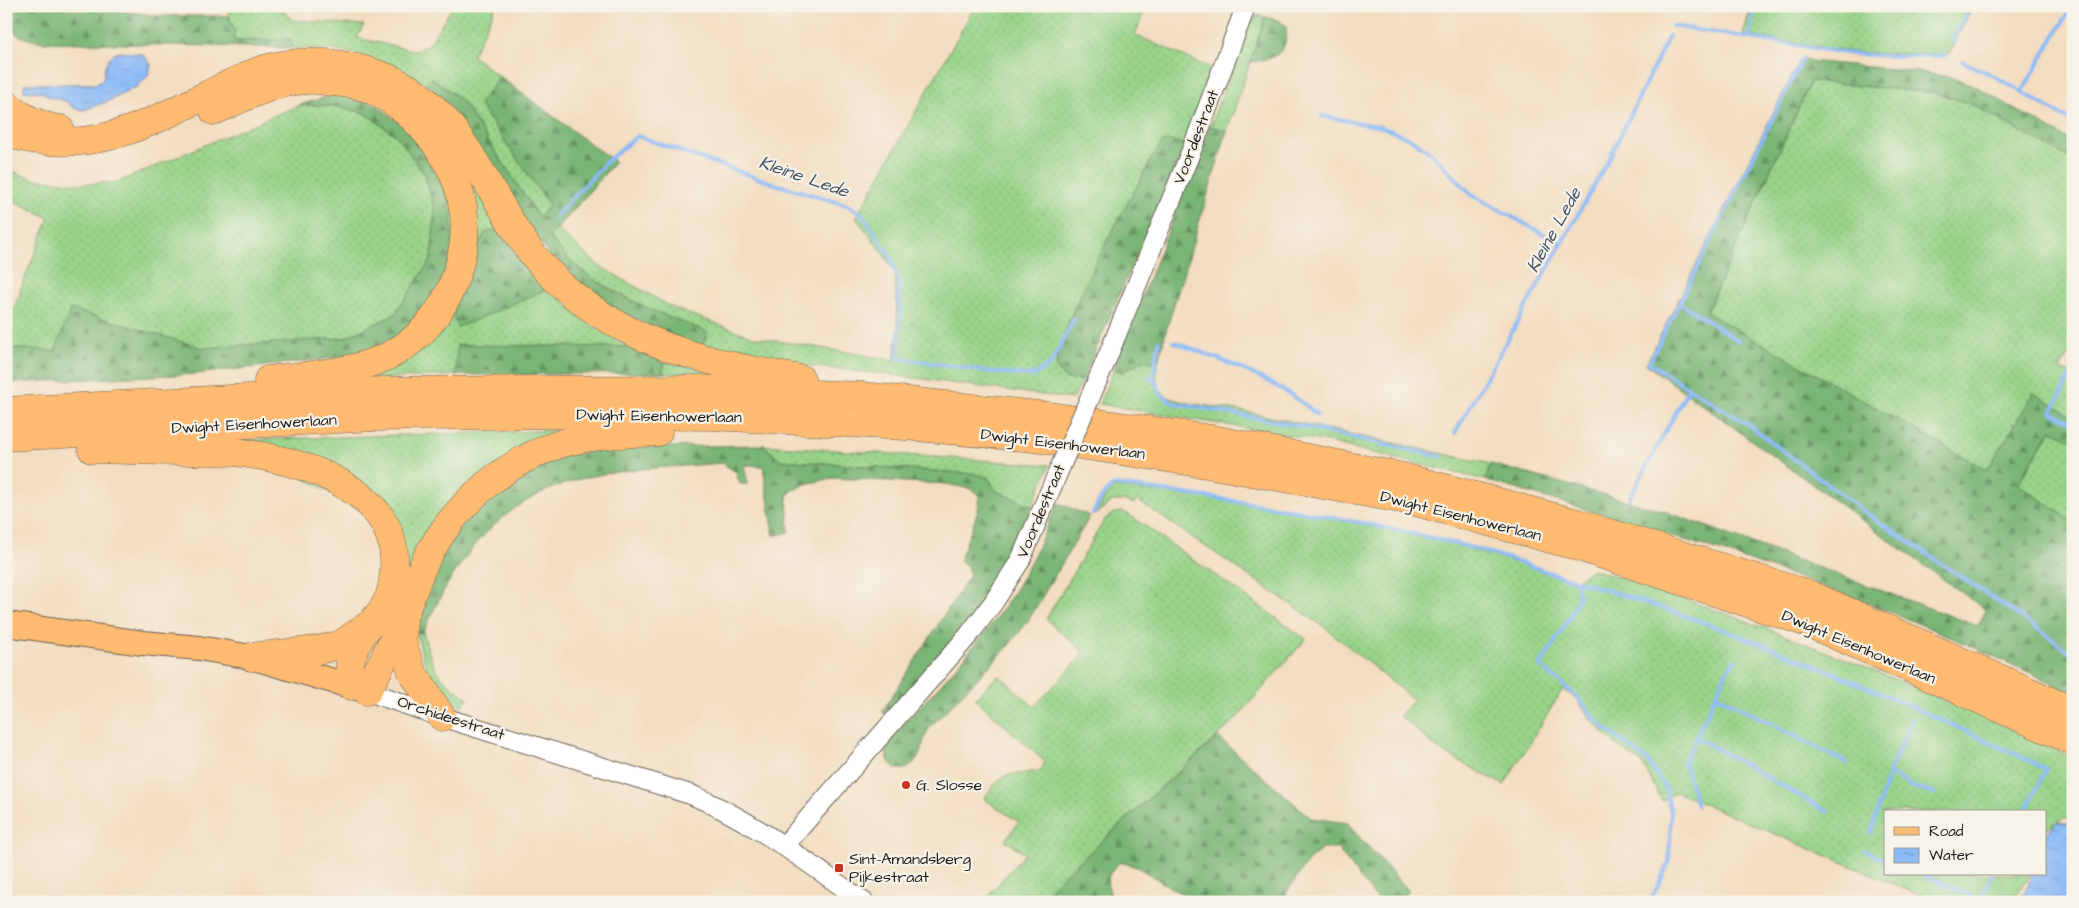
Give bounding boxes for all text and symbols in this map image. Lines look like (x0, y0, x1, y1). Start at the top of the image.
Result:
street label: Voordestraat (1168, 86, 1224, 188)
water label: Kleine Lede (756, 150, 853, 204)
water label: Kleine Lede (1520, 182, 1588, 277)
street label: Dwight Eisenhowerlaan (576, 404, 742, 429)
street label: Dwight Eisenhowerlaan (171, 409, 337, 440)
street label: Dwight Eisenhowerlaan (979, 423, 1146, 466)
street label: Voordestraat (1011, 460, 1071, 561)
street label: Dwight Eisenhowerlaan (1378, 485, 1544, 548)
street label: Dwight Eisenhowerlaan (1778, 605, 1939, 690)
street label: Orchideestraat (395, 690, 508, 746)
place label: G. Slosse (916, 774, 983, 796)
marker: G. Slosse (900, 779, 912, 791)
legend (1884, 810, 2046, 876)
text: Road (1929, 821, 1964, 842)
text: Water (1929, 845, 1973, 866)
place label: Sint-Amandsberg Pijkestraat (849, 848, 971, 888)
marker: Sint-Amandsberg Pijkestraat (833, 862, 845, 874)

